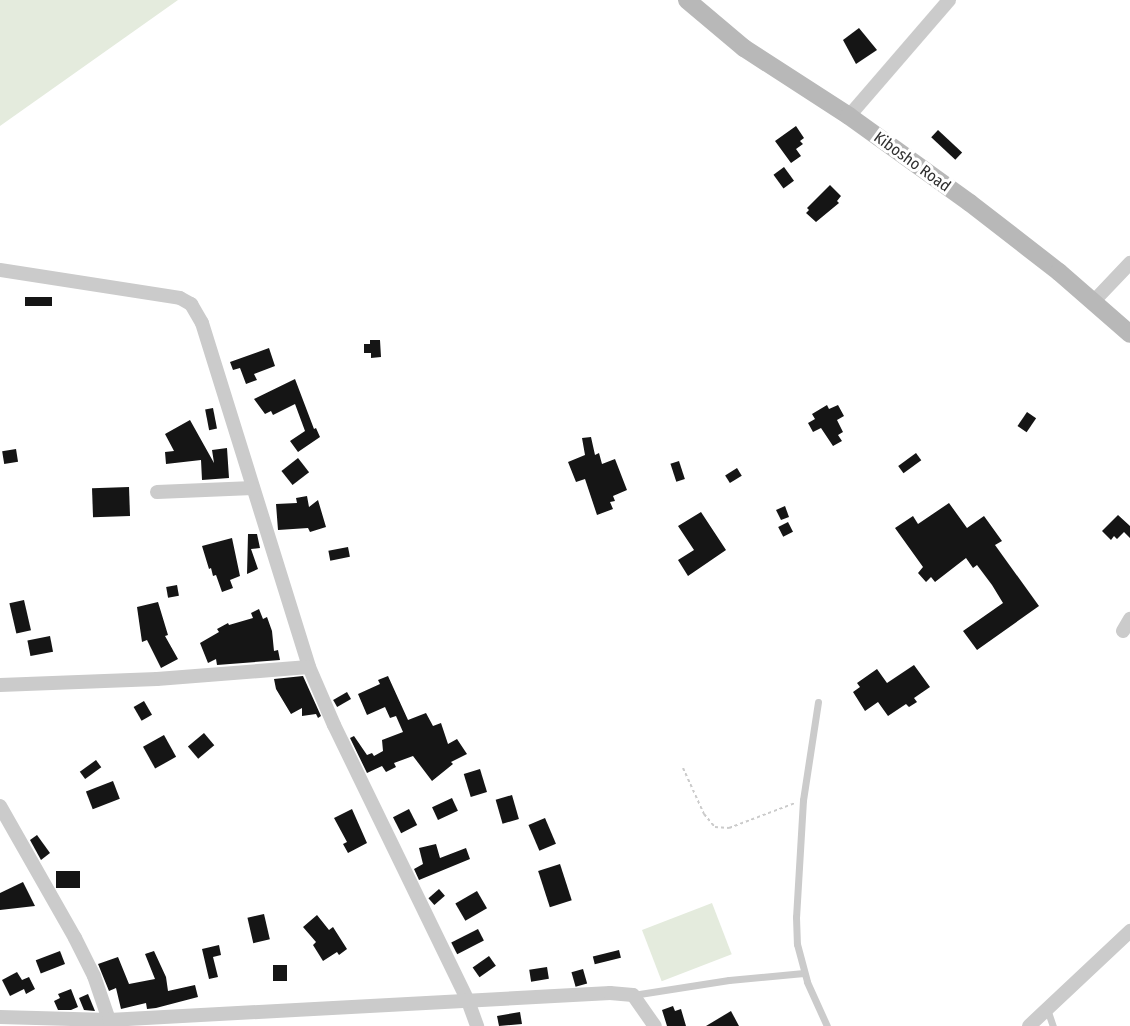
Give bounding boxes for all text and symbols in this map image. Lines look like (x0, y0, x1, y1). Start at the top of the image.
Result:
street label: Kibosho Road (870, 128, 954, 196)

